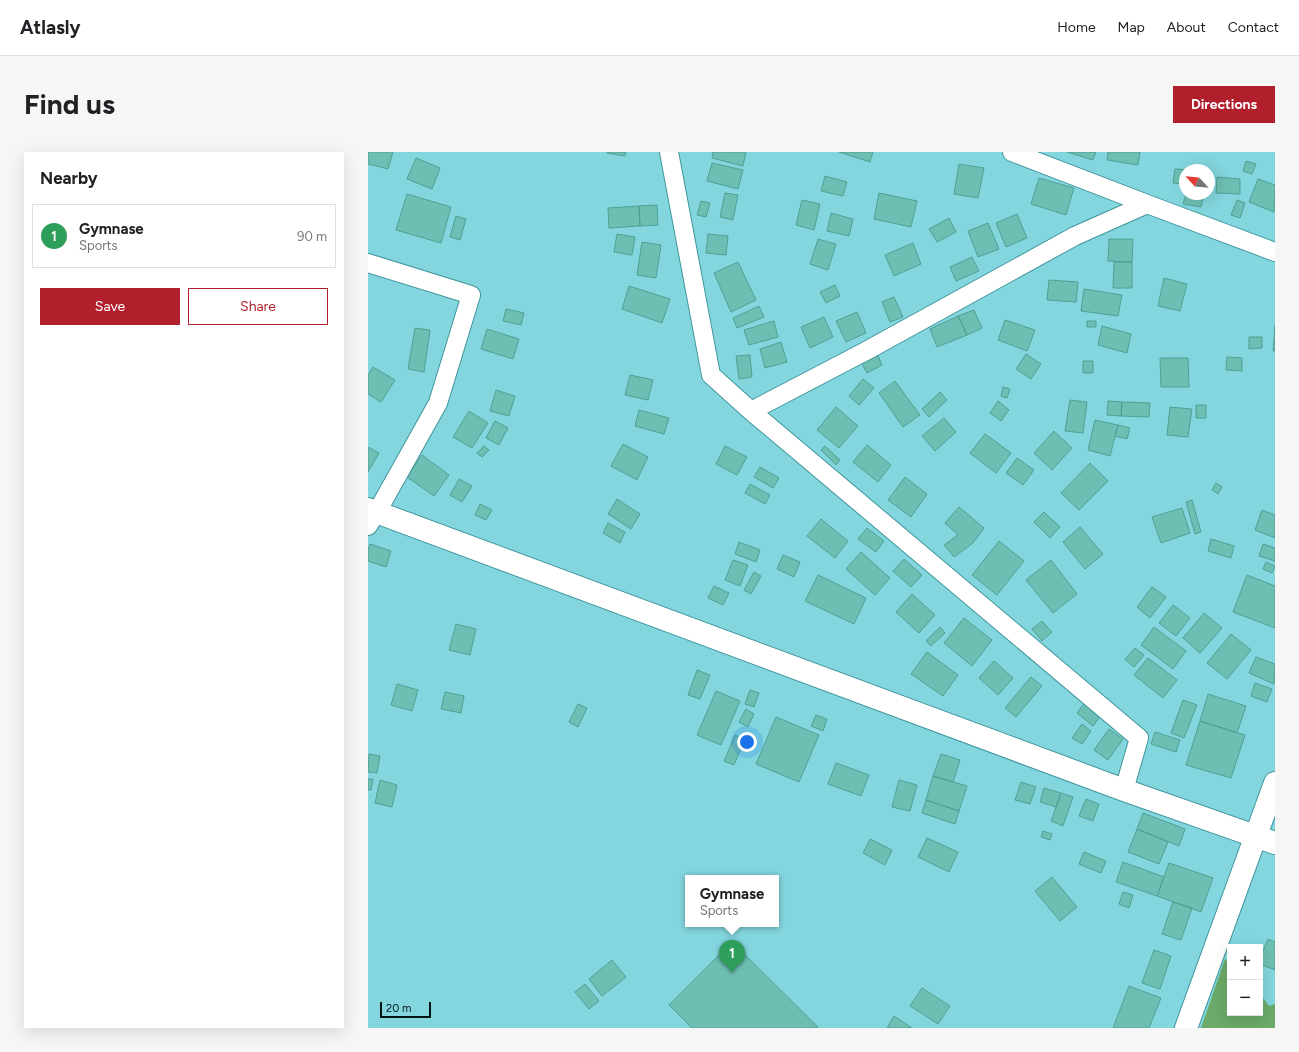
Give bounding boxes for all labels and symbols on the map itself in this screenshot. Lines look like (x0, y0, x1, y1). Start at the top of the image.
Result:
north arrow (1179, 164, 1215, 200)
your location (737, 732, 757, 752)
pin: 1 (719, 940, 745, 973)
scale bar (380, 1000, 431, 1019)

